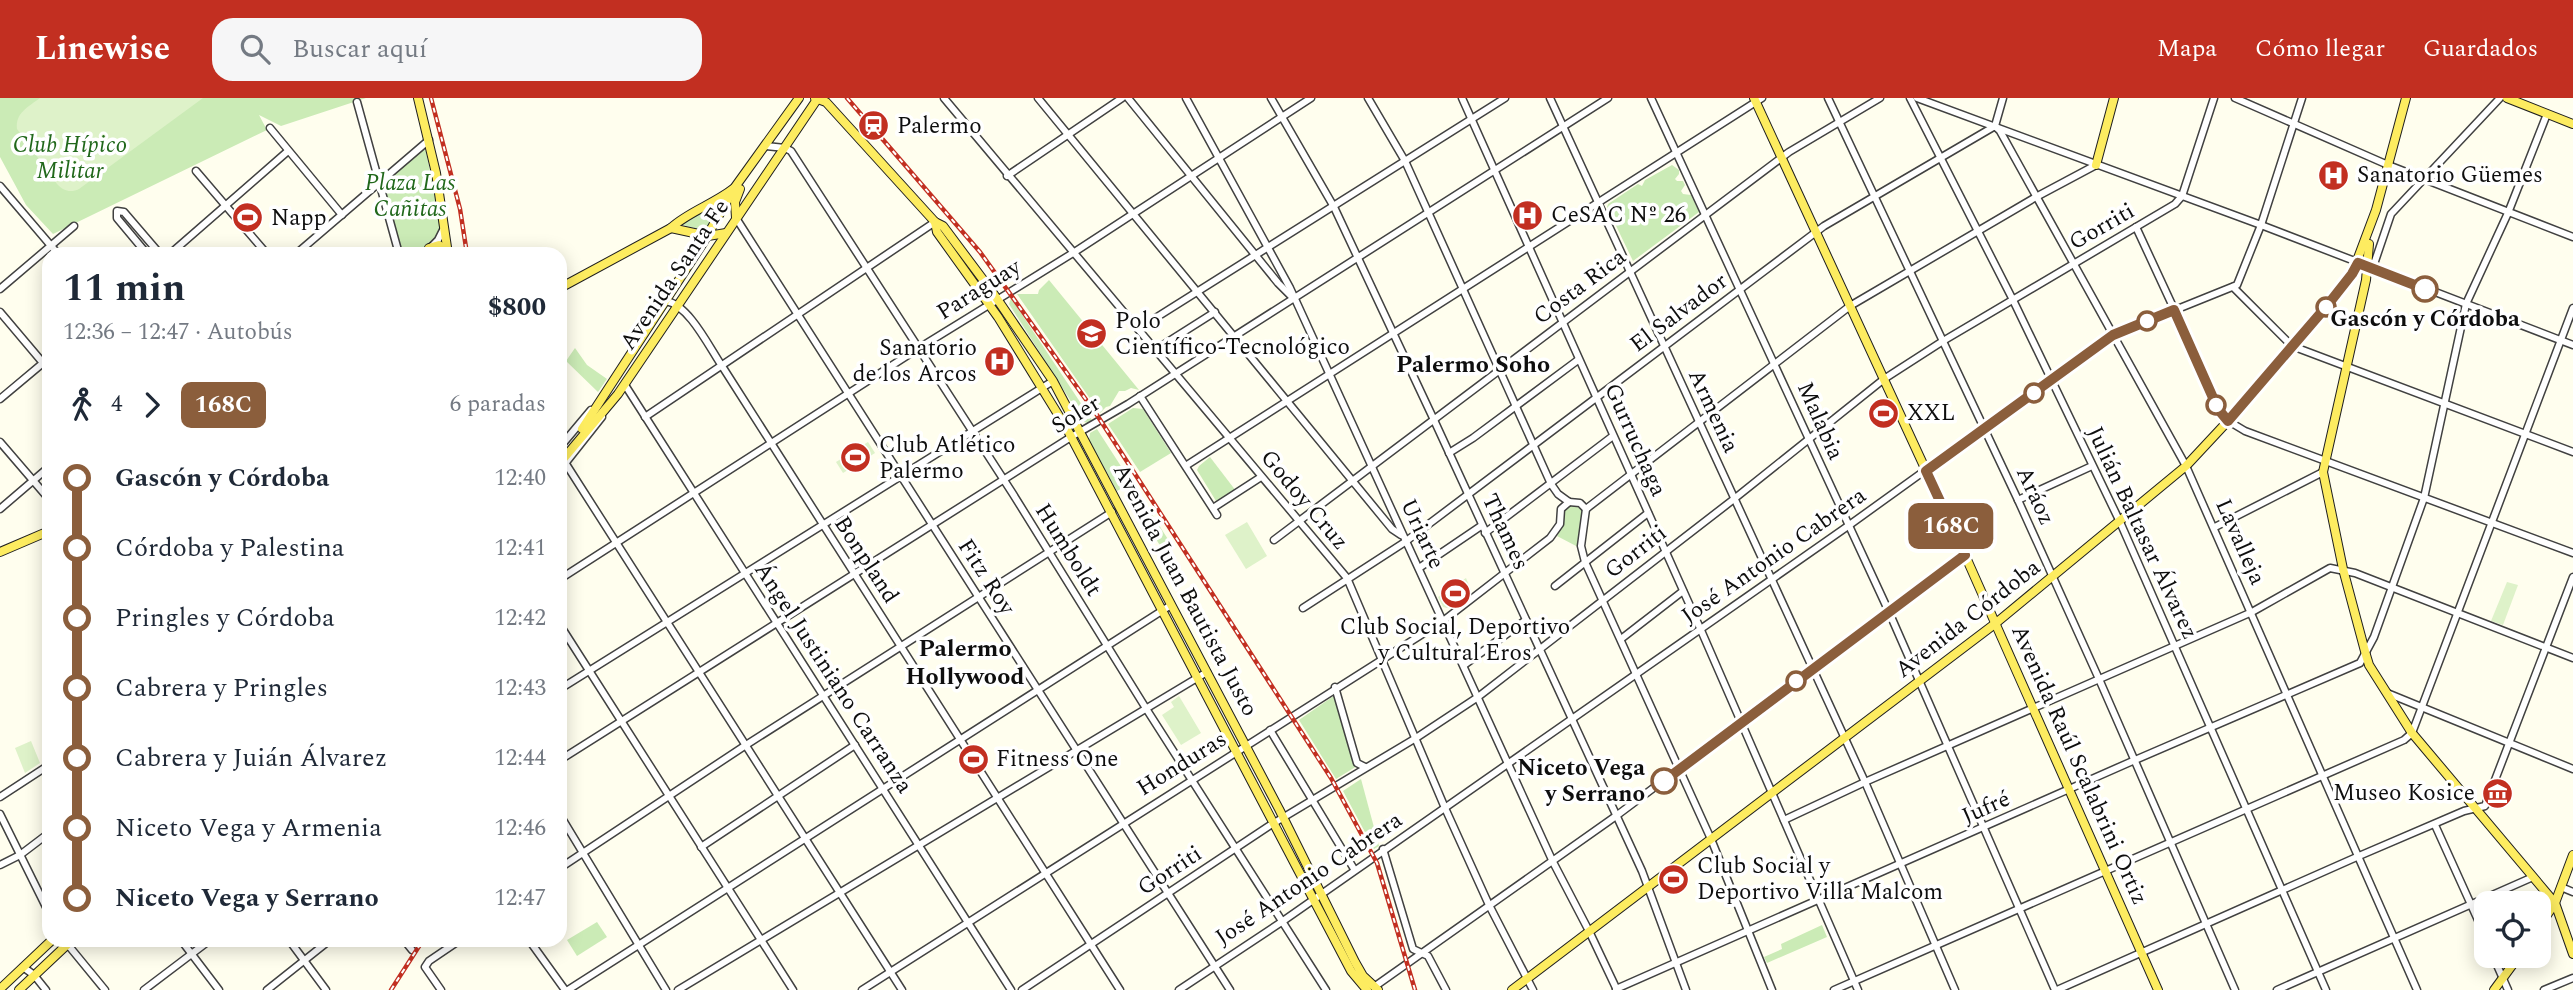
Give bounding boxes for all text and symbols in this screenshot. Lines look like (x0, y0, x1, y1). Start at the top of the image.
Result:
search box (212, 18, 702, 81)
text: Linewise (35, 24, 170, 74)
text: Buscar aquí (292, 29, 427, 69)
icon: search (236, 30, 274, 68)
text: Mapa (2157, 31, 2217, 67)
text: Cómo llegar (2255, 31, 2385, 67)
text: Guardados (2423, 31, 2538, 67)
station icon: Palermo (857, 109, 891, 143)
place label: Palermo (897, 109, 982, 144)
park label: Club Hípico Militar (13, 128, 127, 189)
hospital icon: Sanatorio Güemes (2317, 158, 2351, 192)
place label: Sanatorio Güemes (2357, 158, 2543, 193)
park label: Plaza Las Cañitas (365, 166, 455, 227)
street label: Avenida Santa Fe (611, 192, 739, 358)
street label: Gorriti (2063, 194, 2141, 260)
hospital icon: CeSAC Nº 26 (1511, 198, 1545, 232)
place label: CeSAC Nº 26 (1551, 198, 1686, 233)
sports icon: Napp (231, 201, 265, 235)
place label: Napp (271, 201, 326, 236)
street label: Costa Rica (1526, 240, 1634, 334)
street label: Paraguay (930, 250, 1029, 330)
text: 11 min (63, 260, 185, 318)
street label: El Salvador (1623, 264, 1735, 362)
marker: Gascón y Córdoba (2412, 276, 2438, 302)
text: $800 (488, 287, 546, 327)
unlabelled marker (2316, 297, 2336, 317)
place label: Gascón y Córdoba (2330, 302, 2520, 337)
place label: Polo Científico-Tecnológico (1115, 304, 1350, 365)
unlabelled marker (2137, 311, 2157, 331)
text: 12:36 – 12:47 · Autobús (63, 315, 293, 350)
school or university icon: Polo Científico-Tecnológico (1075, 317, 1109, 351)
place label: Sanatorio de los Arcos (853, 331, 977, 392)
hospital icon: Sanatorio de los Arcos (983, 344, 1017, 378)
district label: Palermo Soho (1396, 347, 1550, 383)
street label: Armenia (1678, 363, 1748, 459)
street label: Malabia (1787, 376, 1853, 466)
street label: Gurruchaga (1594, 378, 1676, 502)
unlabelled marker (2024, 383, 2044, 403)
icon: walk (63, 386, 101, 424)
icon: forward (133, 386, 171, 424)
text: 4 (111, 387, 123, 422)
text: 168C (195, 387, 252, 423)
text: 6 paradas (450, 387, 546, 422)
street label: Soler (1045, 387, 1107, 443)
unlabelled marker (2206, 395, 2226, 415)
sports icon: XXL (1867, 396, 1901, 430)
place label: XXL (1907, 396, 1955, 431)
street label: Julián Baltasar Álvarez (2077, 421, 2207, 645)
place label: Club Atlético Palermo (879, 428, 1015, 489)
sports icon: Club Atlético Palermo (839, 441, 873, 475)
street label: Godoy Cruz (1251, 442, 1357, 558)
street label: Avenida Juan Bautista Justo (1103, 457, 1267, 723)
text: Gascón y Córdoba (115, 458, 329, 498)
text: 12:40 (494, 461, 546, 496)
street label: Aráoz (2006, 461, 2064, 531)
street label: José Antonio Cabrera (1674, 479, 1874, 633)
street label: Thames (1472, 488, 1538, 576)
street label: Uriarte (1390, 493, 1454, 575)
street label: Lavalleja (2205, 493, 2275, 591)
street label: Humboldt (1026, 497, 1110, 603)
line badge: 168C (1902, 503, 2000, 549)
text: 168C (1922, 508, 1980, 544)
street label: Bonpland (825, 509, 908, 611)
street label: Gorriti (1597, 516, 1675, 588)
text: Córdoba y Palestina (115, 528, 344, 568)
text: 12:41 (494, 531, 546, 566)
street label: Fitz Roy (948, 532, 1024, 623)
street label: Avenida Córdoba (1888, 551, 2048, 687)
street label: Ángel Justiniano Carranza (745, 555, 921, 801)
sports icon: Club Social, Deportivo y Cultural Eros (1438, 576, 1472, 610)
text: Pringles y Córdoba (115, 598, 335, 638)
text: 12:42 (494, 601, 546, 636)
place label: Club Social, Deportivo y Cultural Eros (1340, 610, 1570, 671)
street label: Avenida Raúl Scalabrini Ortiz (2001, 619, 2157, 911)
district label: Palermo Hollywood (905, 631, 1025, 695)
text: Cabrera y Pringles (115, 668, 328, 708)
text: 12:43 (494, 671, 546, 706)
unlabelled marker (1786, 671, 1806, 691)
street label: Honduras (1130, 722, 1234, 806)
text: Cabrera y Juián Álvarez (115, 738, 387, 778)
text: 12:44 (494, 741, 546, 776)
sports icon: Fitness One (956, 742, 990, 776)
place label: Fitness One (996, 742, 1118, 777)
place label: Niceto Vega y Serrano (1517, 751, 1645, 812)
marker: Niceto Vega y Serrano (1651, 768, 1677, 794)
place label: Museo Kosice (2333, 776, 2475, 811)
museum icon: Museo Kosice (2481, 776, 2515, 810)
street label: Jufré (1956, 782, 2016, 834)
street label: José Antonio Cabrera (1208, 803, 1410, 955)
text: Niceto Vega y Armenia (115, 808, 382, 848)
text: 12:46 (494, 811, 546, 846)
street label: Gorriti (1131, 837, 1209, 905)
place label: Club Social y Deportivo Villa Malcom (1697, 849, 1943, 910)
sports icon: Club Social y Deportivo Villa Malcom (1657, 862, 1691, 896)
text: Niceto Vega y Serrano (115, 878, 379, 918)
text: 12:47 (494, 881, 546, 916)
map controls (2474, 891, 2551, 968)
button: locate (2474, 891, 2551, 968)

